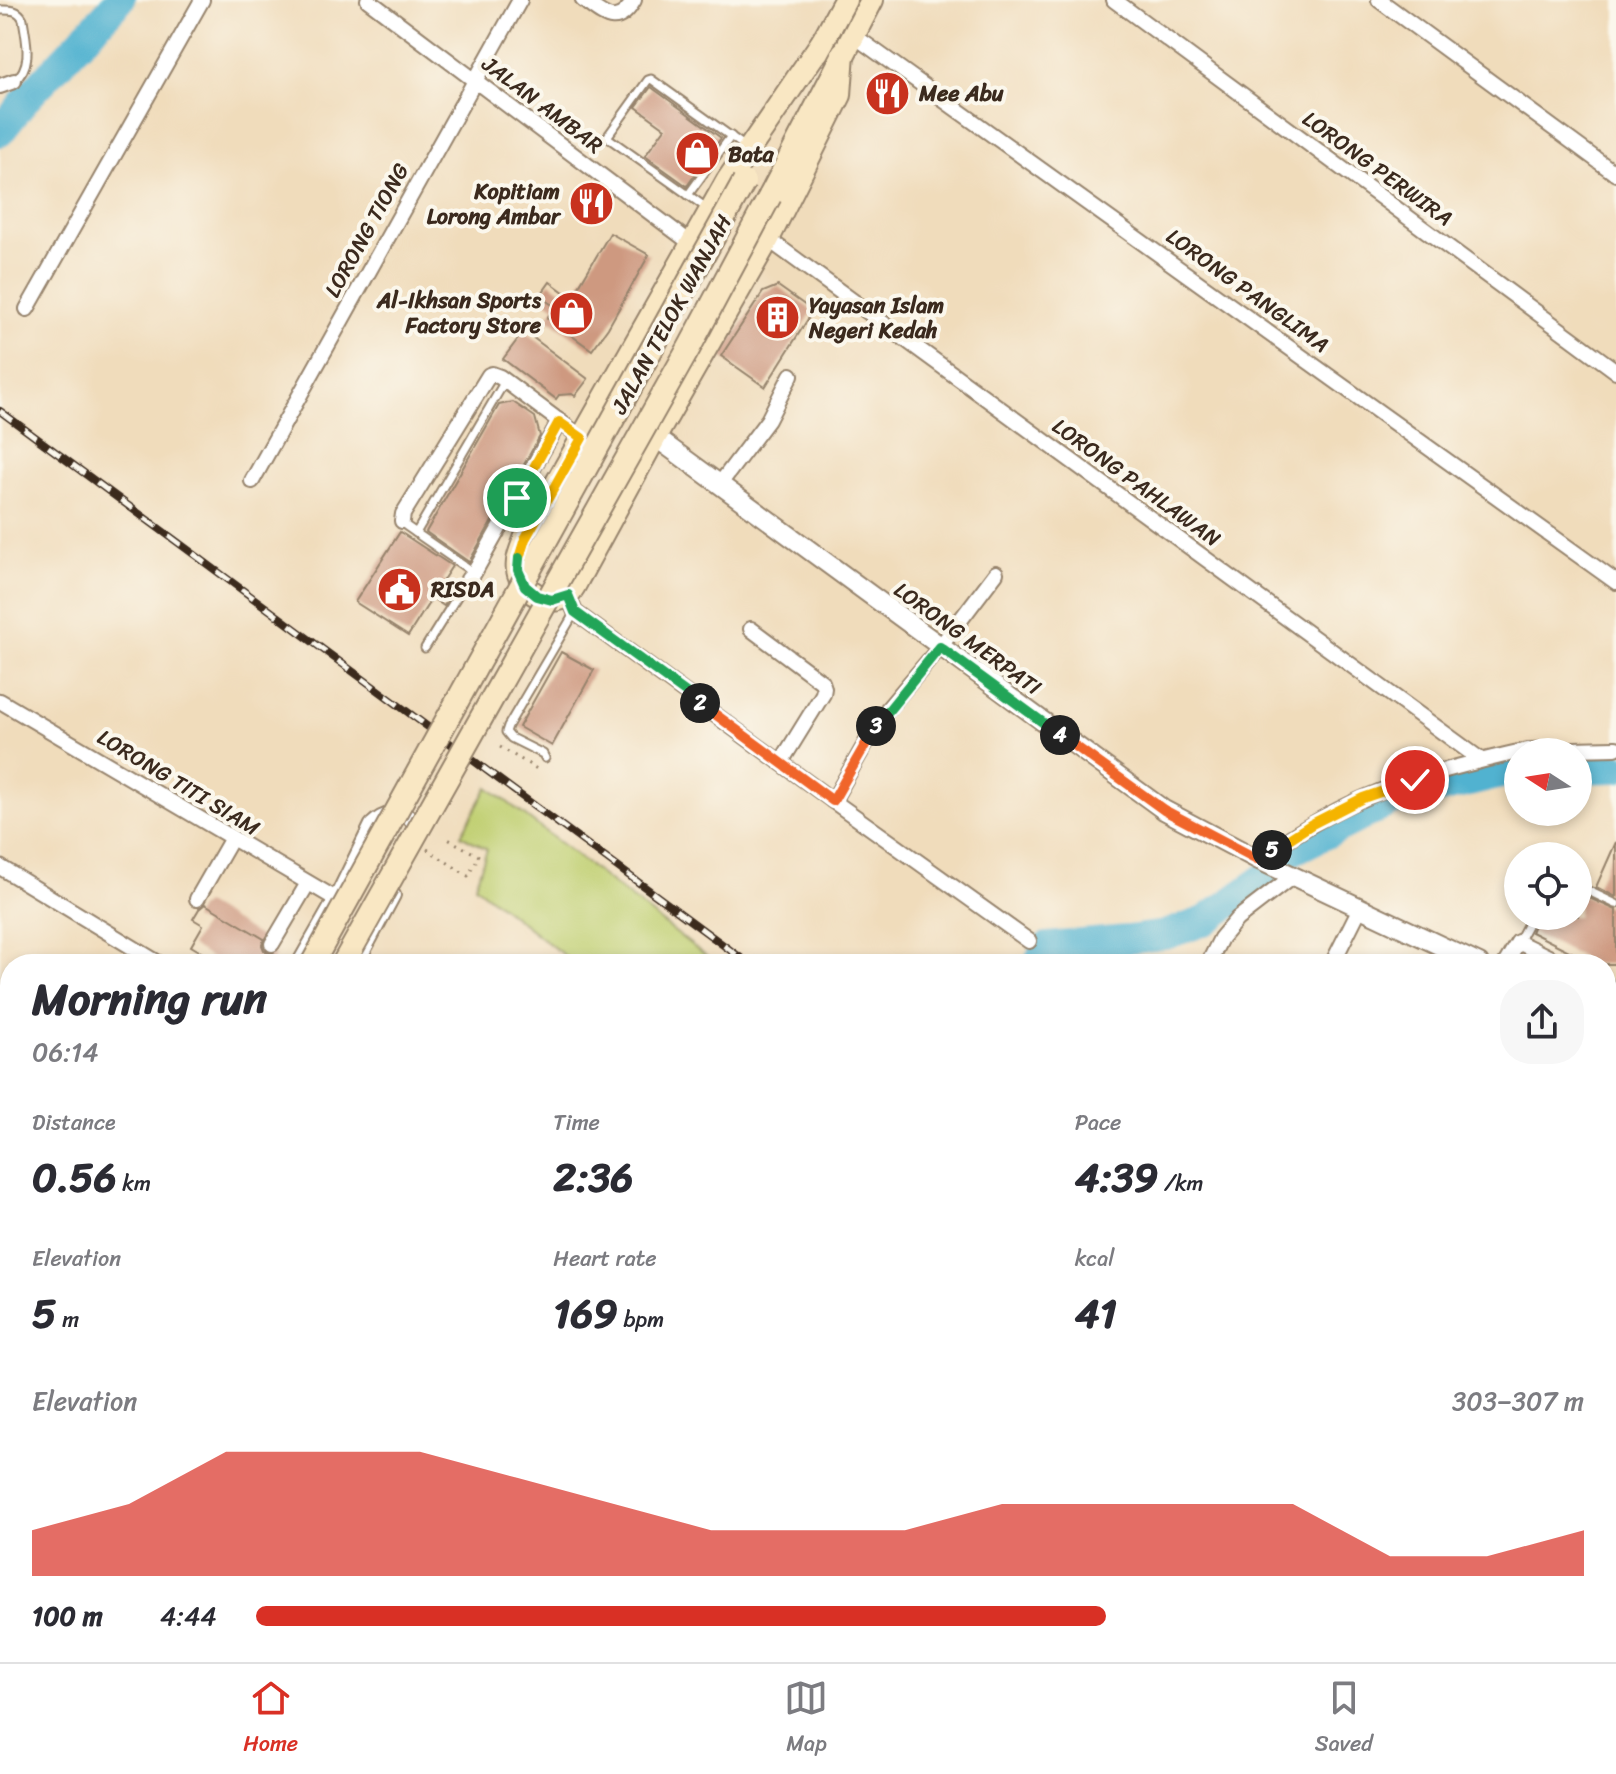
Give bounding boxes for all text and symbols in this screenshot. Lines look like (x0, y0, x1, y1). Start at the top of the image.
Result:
street label: JALAN AMBAR (473, 45, 612, 163)
restaurant icon: Mee Abu (864, 69, 912, 117)
place label: Mee Abu (918, 74, 1004, 113)
street label: LORONG PERWIRA (1294, 100, 1461, 237)
shop icon: Bata (673, 130, 721, 178)
place label: Bata (728, 135, 775, 174)
street label: LORONG TIONG (313, 155, 420, 305)
place label: Kopitiam Lorong Ambar (427, 172, 562, 236)
restaurant icon: Kopitiam Lorong Ambar (567, 180, 615, 228)
street label: JALAN TELOK WANJAH (600, 207, 743, 422)
street label: LORONG PANGLIMA (1158, 218, 1338, 363)
place label: Al-Ikhsan Sports Factory Store (376, 281, 542, 345)
place label: Yayasan Islam Negeri Kedah (808, 286, 944, 350)
shop icon: Al-Ikhsan Sports Factory Store (548, 289, 596, 337)
building icon: Yayasan Islam Negeri Kedah (754, 294, 802, 342)
street label: LORONG PAHLAWAN (1044, 407, 1230, 557)
pin (483, 464, 551, 532)
icon: arrive (495, 476, 539, 520)
public building icon: RISDA (376, 565, 424, 613)
place label: RISDA (430, 570, 494, 609)
street label: LORONG MERPATI (885, 571, 1050, 706)
pin: 2 (680, 683, 720, 723)
text: 2 (694, 683, 706, 722)
pin: 3 (856, 706, 896, 746)
text: 3 (870, 706, 882, 745)
pin: 4 (1040, 715, 1080, 755)
text: 4 (1053, 715, 1067, 754)
street label: LORONG TITI SIAM (90, 718, 268, 847)
north arrow (1504, 738, 1592, 826)
map controls (1504, 738, 1592, 930)
pin (1381, 746, 1449, 814)
icon: check (1393, 758, 1437, 802)
pin: 5 (1252, 830, 1292, 870)
text: 5 (1265, 830, 1279, 869)
button: locate (1504, 842, 1592, 930)
text: Morning run (32, 960, 267, 1038)
button: share (1500, 980, 1584, 1064)
text: 06:14 (32, 1029, 98, 1075)
text: Distance (32, 1103, 116, 1142)
text: Time (553, 1103, 600, 1142)
text: Pace (1075, 1103, 1121, 1142)
text: 0.56 (32, 1142, 117, 1213)
text: 2:36 (553, 1142, 633, 1213)
text: 4:39 (1075, 1142, 1158, 1213)
text: km (117, 1164, 151, 1203)
text: /km (1158, 1164, 1203, 1203)
text: Elevation (32, 1239, 121, 1278)
text: Heart rate (553, 1239, 657, 1278)
text: kcal (1075, 1239, 1115, 1278)
text: 5 (32, 1278, 56, 1349)
text: 169 (553, 1278, 618, 1349)
text: 41 (1075, 1278, 1117, 1349)
text: m (56, 1300, 79, 1339)
text: bpm (618, 1300, 664, 1339)
text: Elevation (32, 1378, 137, 1424)
text: 303–307 m (1452, 1378, 1584, 1424)
text: 100 m (32, 1593, 103, 1639)
text: 4:44 (160, 1593, 217, 1639)
tab: Home (243, 1676, 298, 1763)
tab: Map (784, 1676, 828, 1763)
tab: Saved (1315, 1676, 1373, 1763)

